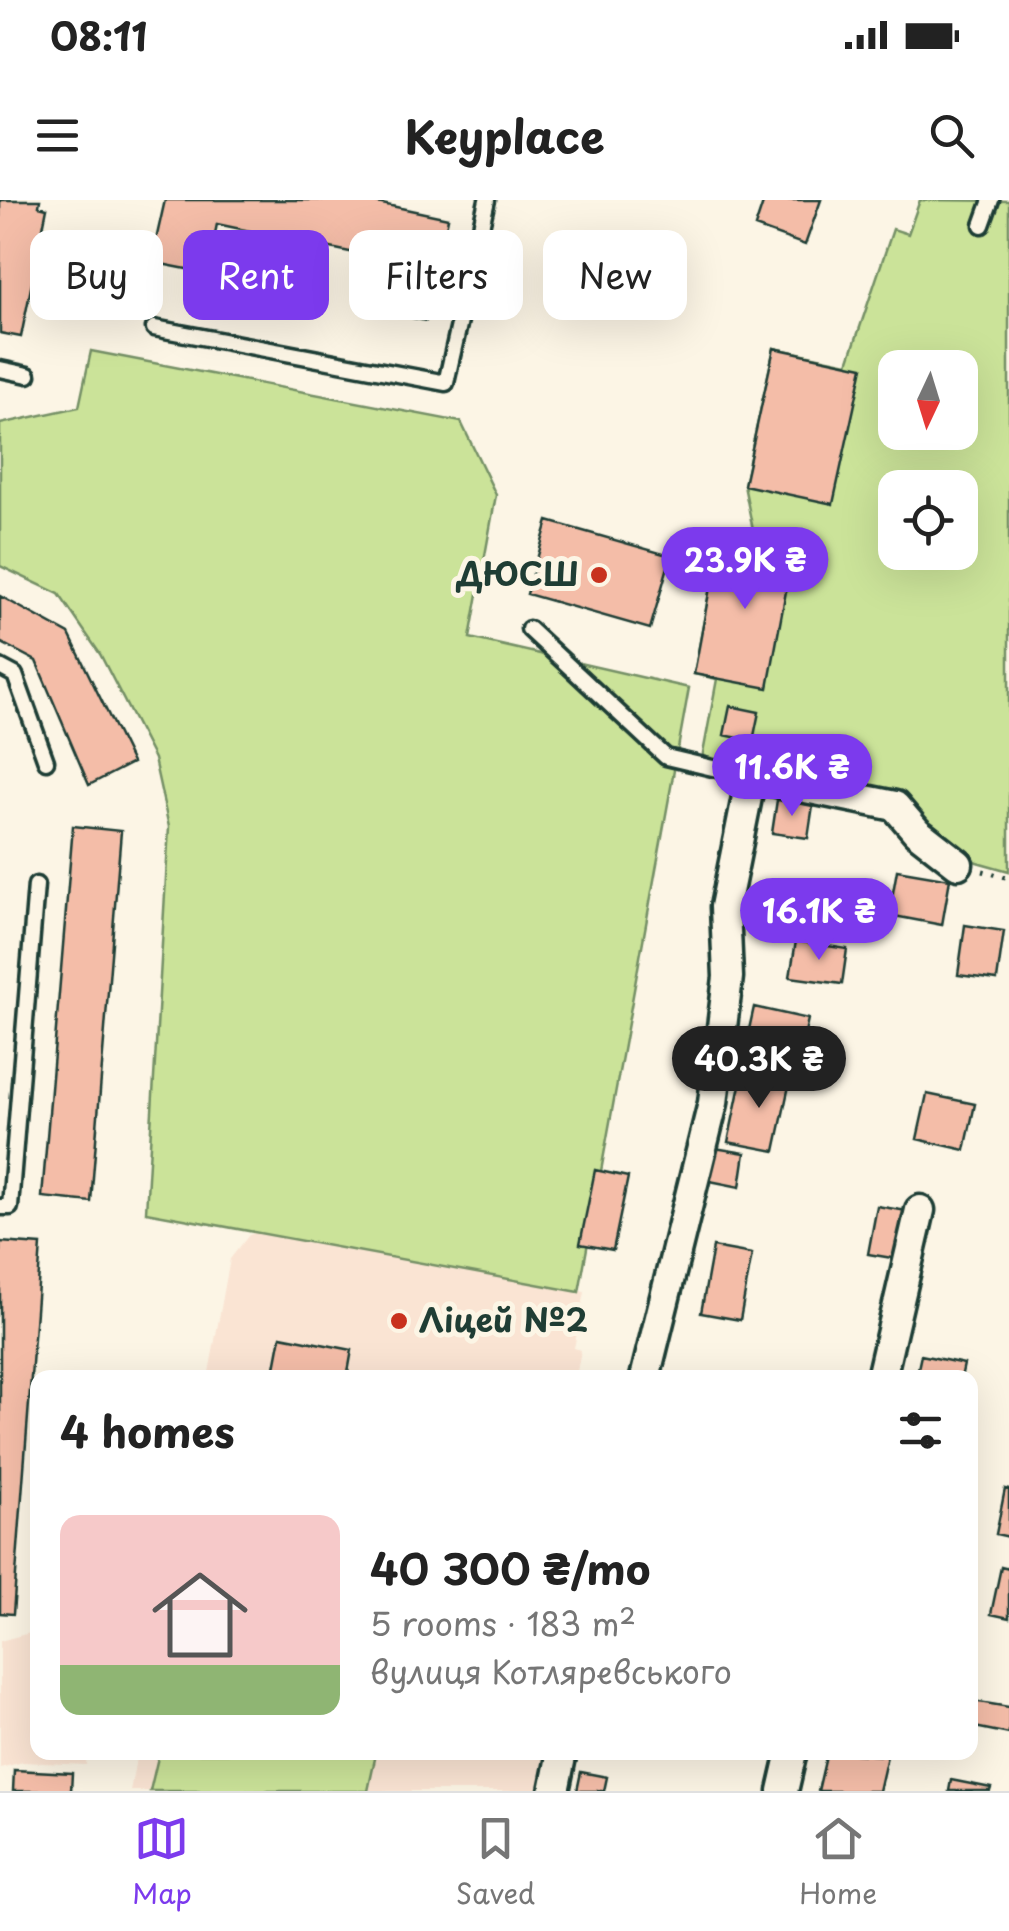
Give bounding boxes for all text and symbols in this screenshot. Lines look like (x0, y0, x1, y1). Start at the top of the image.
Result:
text: 08:11 (50, 7, 148, 64)
text: Keyplace (404, 101, 605, 169)
icon: menu (30, 108, 85, 163)
icon: search (924, 108, 979, 163)
chip: Buy (30, 230, 163, 320)
chip: Rent (183, 230, 329, 320)
chip: Filters (349, 230, 523, 320)
chip: New (543, 230, 687, 320)
north arrow (878, 350, 978, 450)
map controls (878, 350, 978, 570)
button: locate (878, 470, 978, 570)
pin: 23.9K ₴ (653, 527, 837, 612)
text: 23.9K ₴ (683, 535, 807, 583)
place label: ДЮСШ (456, 549, 579, 597)
marker: ДЮСШ (588, 564, 610, 586)
pin: 11.6K ₴ (700, 734, 884, 819)
text: 11.6K ₴ (734, 742, 850, 790)
pin: 16.1K ₴ (727, 878, 911, 963)
text: 16.1K ₴ (762, 886, 876, 934)
pin: 40.3K ₴ (667, 1026, 851, 1111)
text: 40.3K ₴ (694, 1034, 824, 1082)
place label: Ліцей №2 (419, 1295, 588, 1343)
marker: Ліцей №2 (388, 1310, 410, 1332)
text: 4 homes (60, 1399, 235, 1462)
icon: filters (893, 1403, 948, 1458)
text: 40 300 ₴/mo (370, 1536, 650, 1599)
icon: home (140, 1555, 260, 1675)
text: 5 rooms · 183 m² (370, 1599, 636, 1647)
text: вулиця Котляревського (370, 1647, 732, 1695)
tab: Map (132, 1811, 192, 1914)
tab: Saved (456, 1811, 535, 1914)
tab: Home (799, 1811, 877, 1914)

